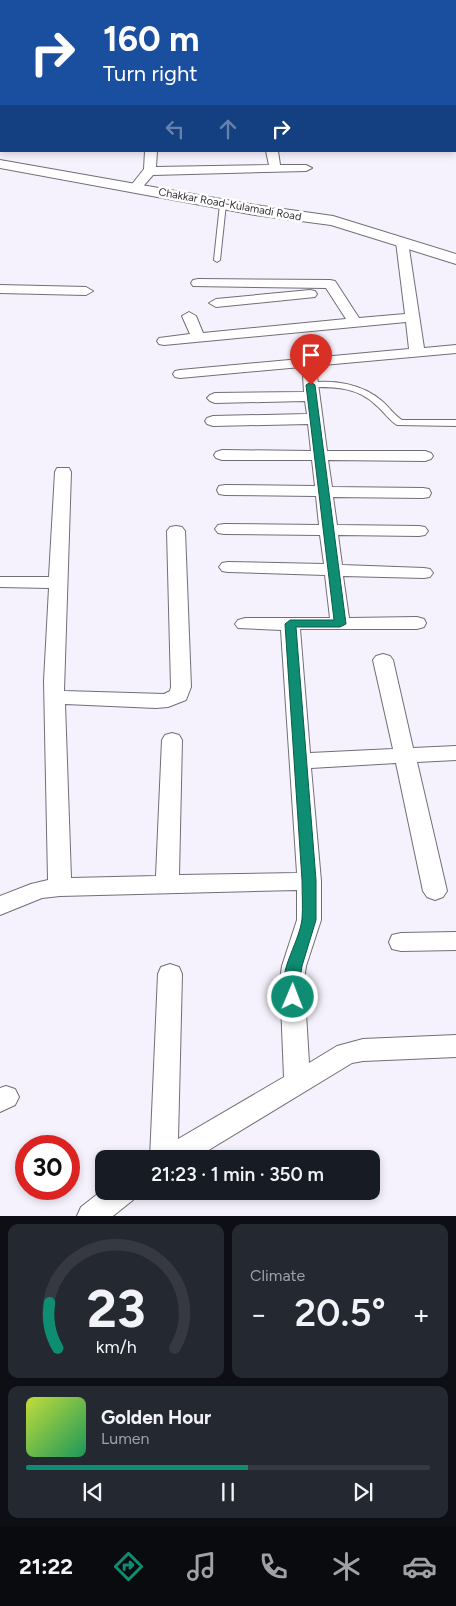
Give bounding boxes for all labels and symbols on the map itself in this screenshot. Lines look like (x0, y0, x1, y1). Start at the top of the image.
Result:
street label: Chakkar Road-Kulamadi Road (157, 185, 302, 223)
pin (290, 334, 332, 385)
position arrow (266, 970, 318, 1022)
speed limit sign: 30 (15, 1135, 80, 1200)

